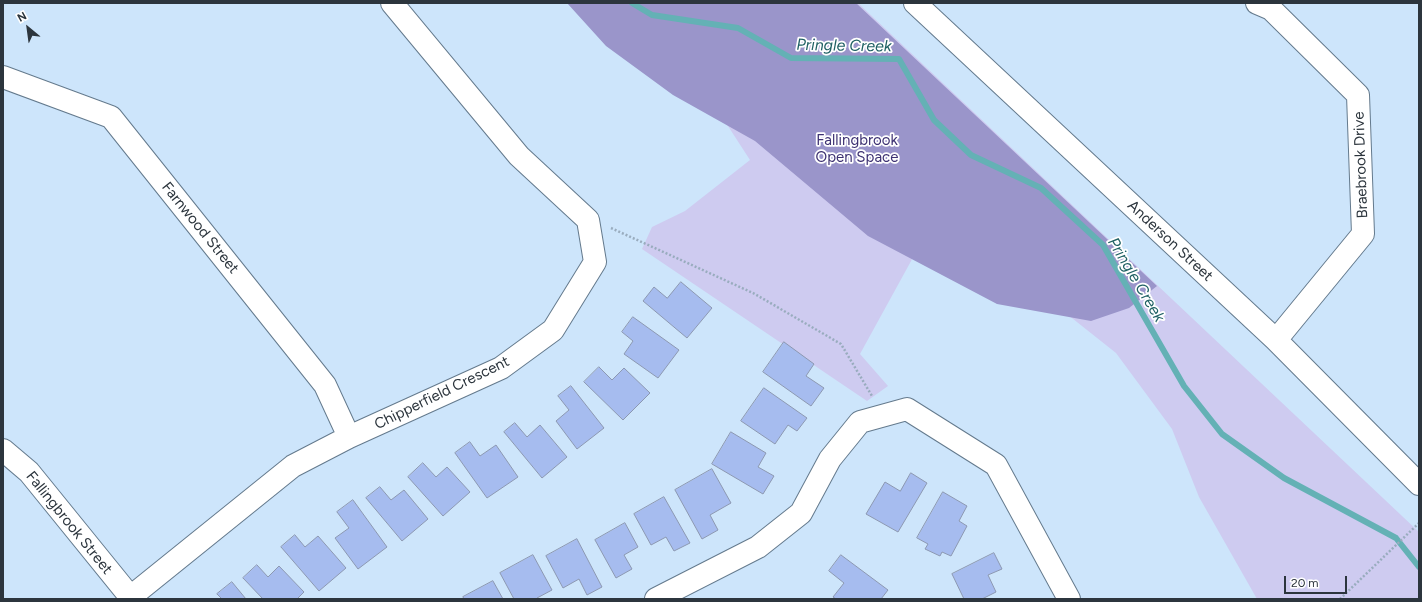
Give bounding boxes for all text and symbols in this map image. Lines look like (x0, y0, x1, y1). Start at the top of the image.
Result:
north arrow (8, 8, 48, 48)
text: N (15, 9, 29, 25)
water label: Pringle Creek (796, 36, 892, 56)
street label: Braebrook Drive (1350, 111, 1372, 219)
park label: Fallingbrook Open Space (816, 132, 898, 167)
street label: Farnwood Street (158, 179, 242, 277)
street label: Anderson Street (1124, 197, 1216, 285)
water label: Pringle Creek (1103, 234, 1169, 326)
street label: Chipperfield Crescent (372, 352, 512, 434)
street label: Fallingbrook Street (22, 468, 116, 578)
scale bar (1286, 568, 1349, 594)
text: 20 m (1291, 576, 1319, 590)

